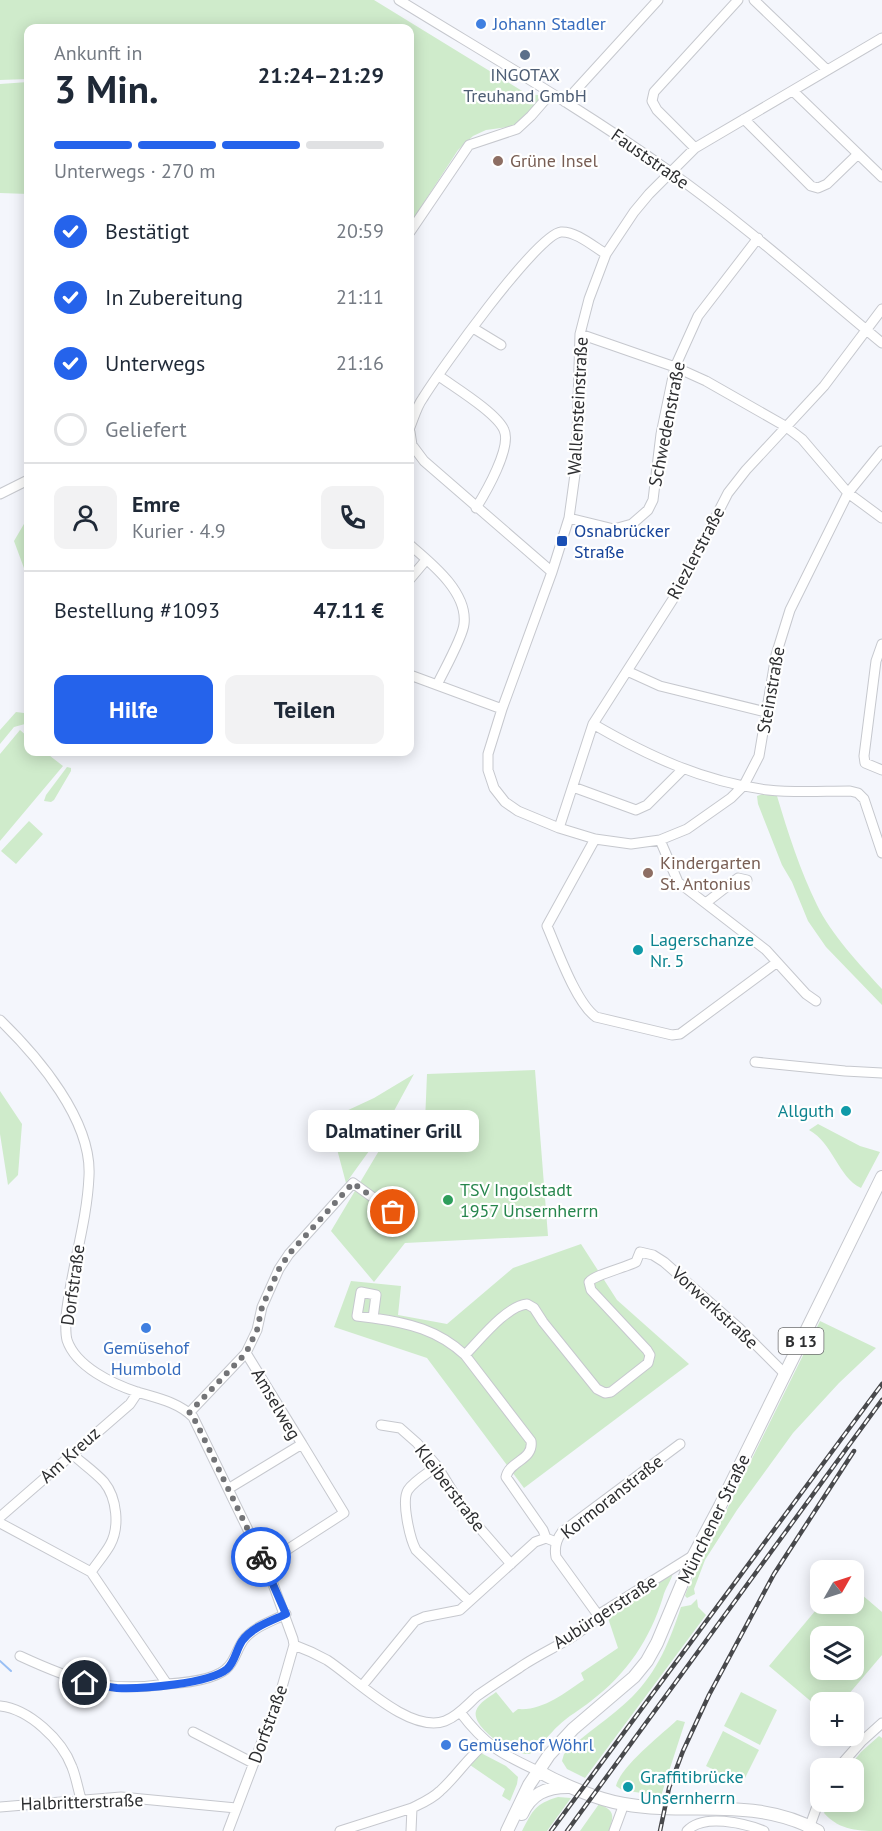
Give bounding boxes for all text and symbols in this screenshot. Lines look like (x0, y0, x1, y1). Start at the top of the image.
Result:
place label: Johann Stadler (492, 12, 606, 35)
marker: Johann Stadler (474, 17, 488, 31)
text: Ankunft in (54, 40, 142, 66)
marker: INGOTAX Treuhand GmbH (518, 48, 532, 62)
text: 21:24–21:29 (258, 61, 384, 89)
text: 3 Min. (54, 63, 159, 114)
place label: INGOTAX Treuhand GmbH (463, 63, 587, 107)
street label: Fauststraße (607, 123, 694, 194)
place label: Grüne Insel (510, 149, 598, 172)
marker: Grüne Insel (491, 154, 505, 168)
text: Unterwegs · 270 m (54, 158, 215, 184)
icon: check (54, 215, 87, 248)
text: Bestätigt (105, 217, 189, 245)
text: 20:59 (336, 218, 384, 244)
icon: check (54, 281, 87, 314)
text: In Zubereitung (105, 283, 243, 311)
text: 21:11 (336, 284, 384, 310)
street label: Wallensteinstraße (562, 336, 593, 476)
icon: check (54, 347, 87, 380)
text: Unterwegs (105, 349, 205, 377)
text: 21:16 (336, 350, 384, 376)
street label: Schwedenstraße (643, 359, 690, 488)
text: Geliefert (105, 415, 187, 443)
button: person (54, 486, 117, 549)
button: phone (321, 486, 384, 549)
text: Emre (132, 490, 180, 518)
street label: Riezlerstraße (662, 503, 730, 603)
text: Kurier · 4.9 (132, 518, 226, 544)
place label: Osnabrücker Straße (574, 519, 670, 563)
marker: Osnabrücker Straße (555, 534, 569, 548)
text: Bestellung #1093 (54, 596, 220, 624)
text: 47.11 € (313, 596, 384, 624)
street label: Steinstraße (752, 645, 789, 735)
button: Hilfe (54, 675, 213, 744)
button: Teilen (225, 675, 384, 744)
place label: Kindergarten St. Antonius (660, 851, 761, 895)
marker: Kindergarten St. Antonius (641, 866, 655, 880)
place label: Lagerschanze Nr. 5 (650, 928, 754, 972)
marker: Lagerschanze Nr. 5 (631, 943, 645, 957)
place label: Allguth (778, 1099, 834, 1122)
marker: Allguth (839, 1104, 853, 1118)
callout: Dalmatiner Grill (308, 1110, 478, 1152)
text: Dalmatiner Grill (325, 1118, 462, 1144)
place label: TSV Ingolstadt 1957 Unsernherrn (460, 1178, 598, 1222)
pin (367, 1186, 418, 1237)
marker: TSV Ingolstadt 1957 Unsernherrn (441, 1193, 455, 1207)
icon: bag (376, 1195, 409, 1228)
street label: Dorfstraße (55, 1243, 90, 1327)
street label: Vorwerkstraße (666, 1261, 764, 1354)
marker: Gemüsehof Humbold (139, 1321, 153, 1335)
road number: B 13 (778, 1328, 824, 1354)
place label: Gemüsehof Humbold (103, 1336, 190, 1380)
street label: Amselweg (247, 1364, 306, 1444)
street label: Am Kreuz (35, 1422, 105, 1488)
street label: Kleiberstraße (410, 1439, 491, 1536)
street label: Kormoranstraße (556, 1450, 667, 1544)
street label: Münchener Straße (672, 1450, 755, 1587)
courier (231, 1527, 291, 1587)
icon: bike (245, 1541, 278, 1574)
north arrow (810, 1560, 864, 1614)
map controls (810, 1560, 864, 1812)
street label: Aubürgerstraße (548, 1569, 661, 1654)
button: layers (810, 1626, 864, 1680)
pin (59, 1657, 110, 1708)
icon: home (68, 1666, 101, 1699)
street label: Dorfstraße (243, 1681, 292, 1766)
button: + (810, 1692, 864, 1746)
place label: Gemüsehof Wöhrl (458, 1733, 594, 1756)
marker: Gemüsehof Wöhrl (439, 1738, 453, 1752)
button: − (810, 1758, 864, 1812)
place label: Graffitibrücke Unsernherrn (640, 1765, 744, 1809)
marker: Graffitibrücke Unsernherrn (621, 1780, 635, 1794)
street label: Halbritterstraße (20, 1788, 144, 1815)

